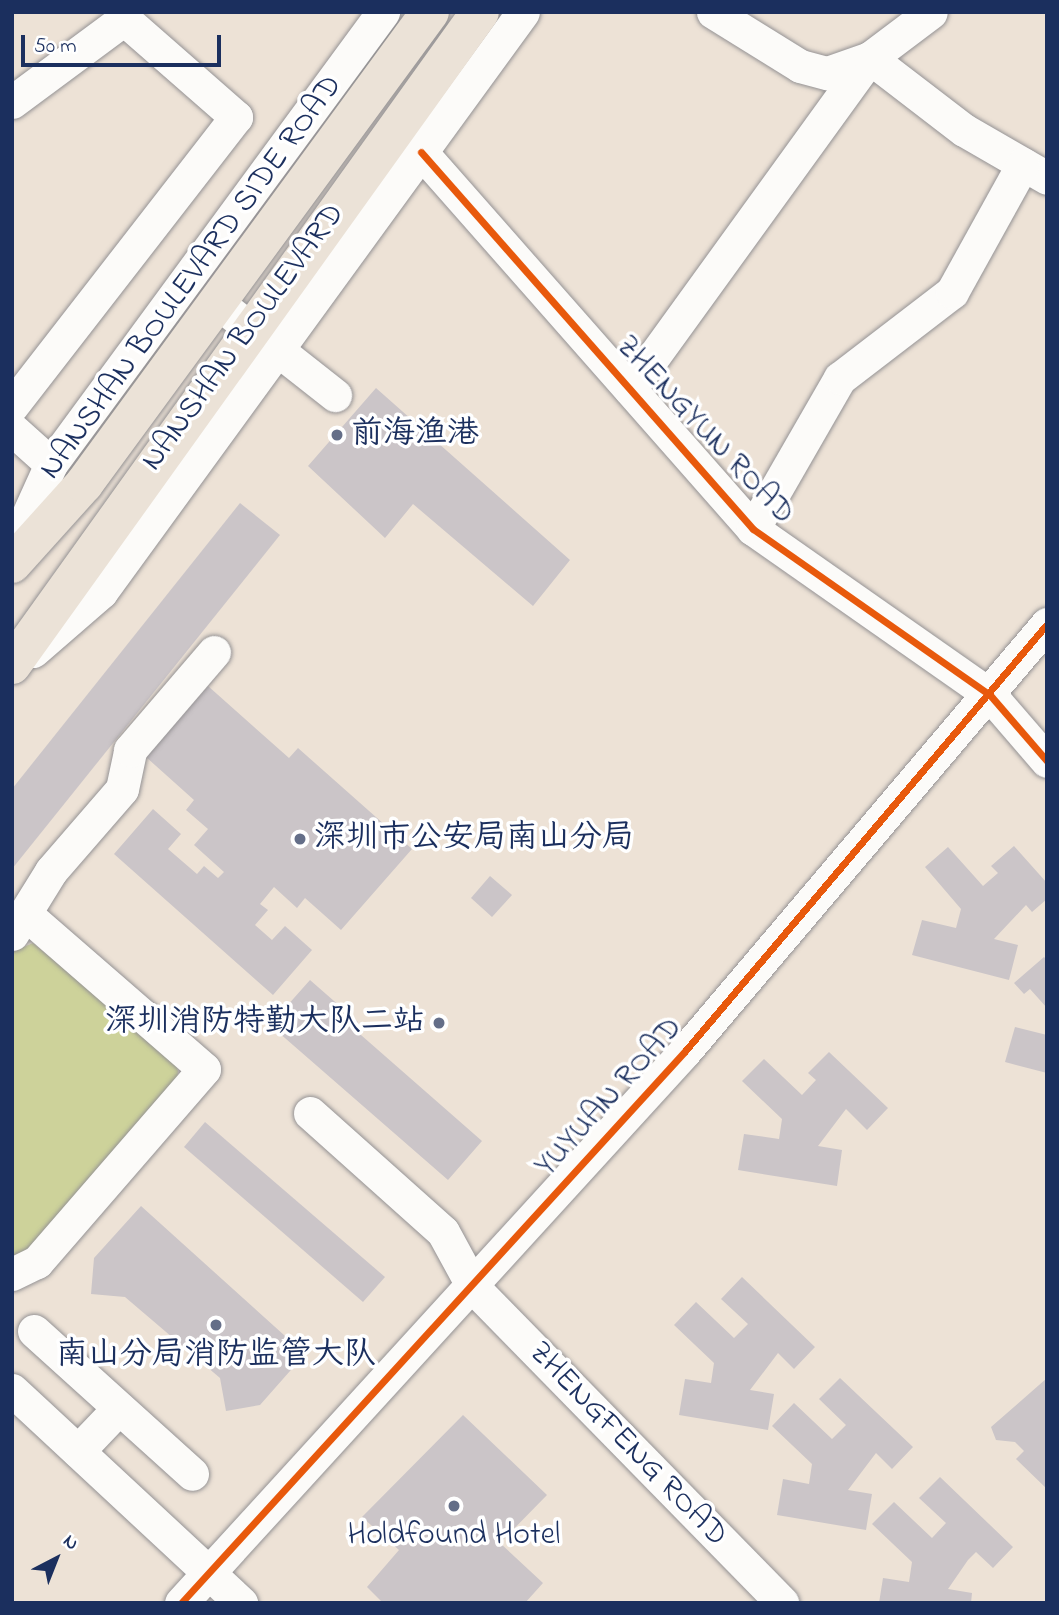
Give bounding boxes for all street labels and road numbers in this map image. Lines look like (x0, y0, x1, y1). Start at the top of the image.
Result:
street label: NANSHAN BOULEVARD SIDE ROAD (32, 68, 352, 488)
street label: NANSHAN BOULEVARD (134, 197, 354, 479)
street label: ZHENGYUN ROAD (607, 328, 801, 534)
street label: YUYUAN ROAD (528, 1010, 692, 1186)
street label: ZHENGFENG ROAD (519, 1335, 735, 1555)

